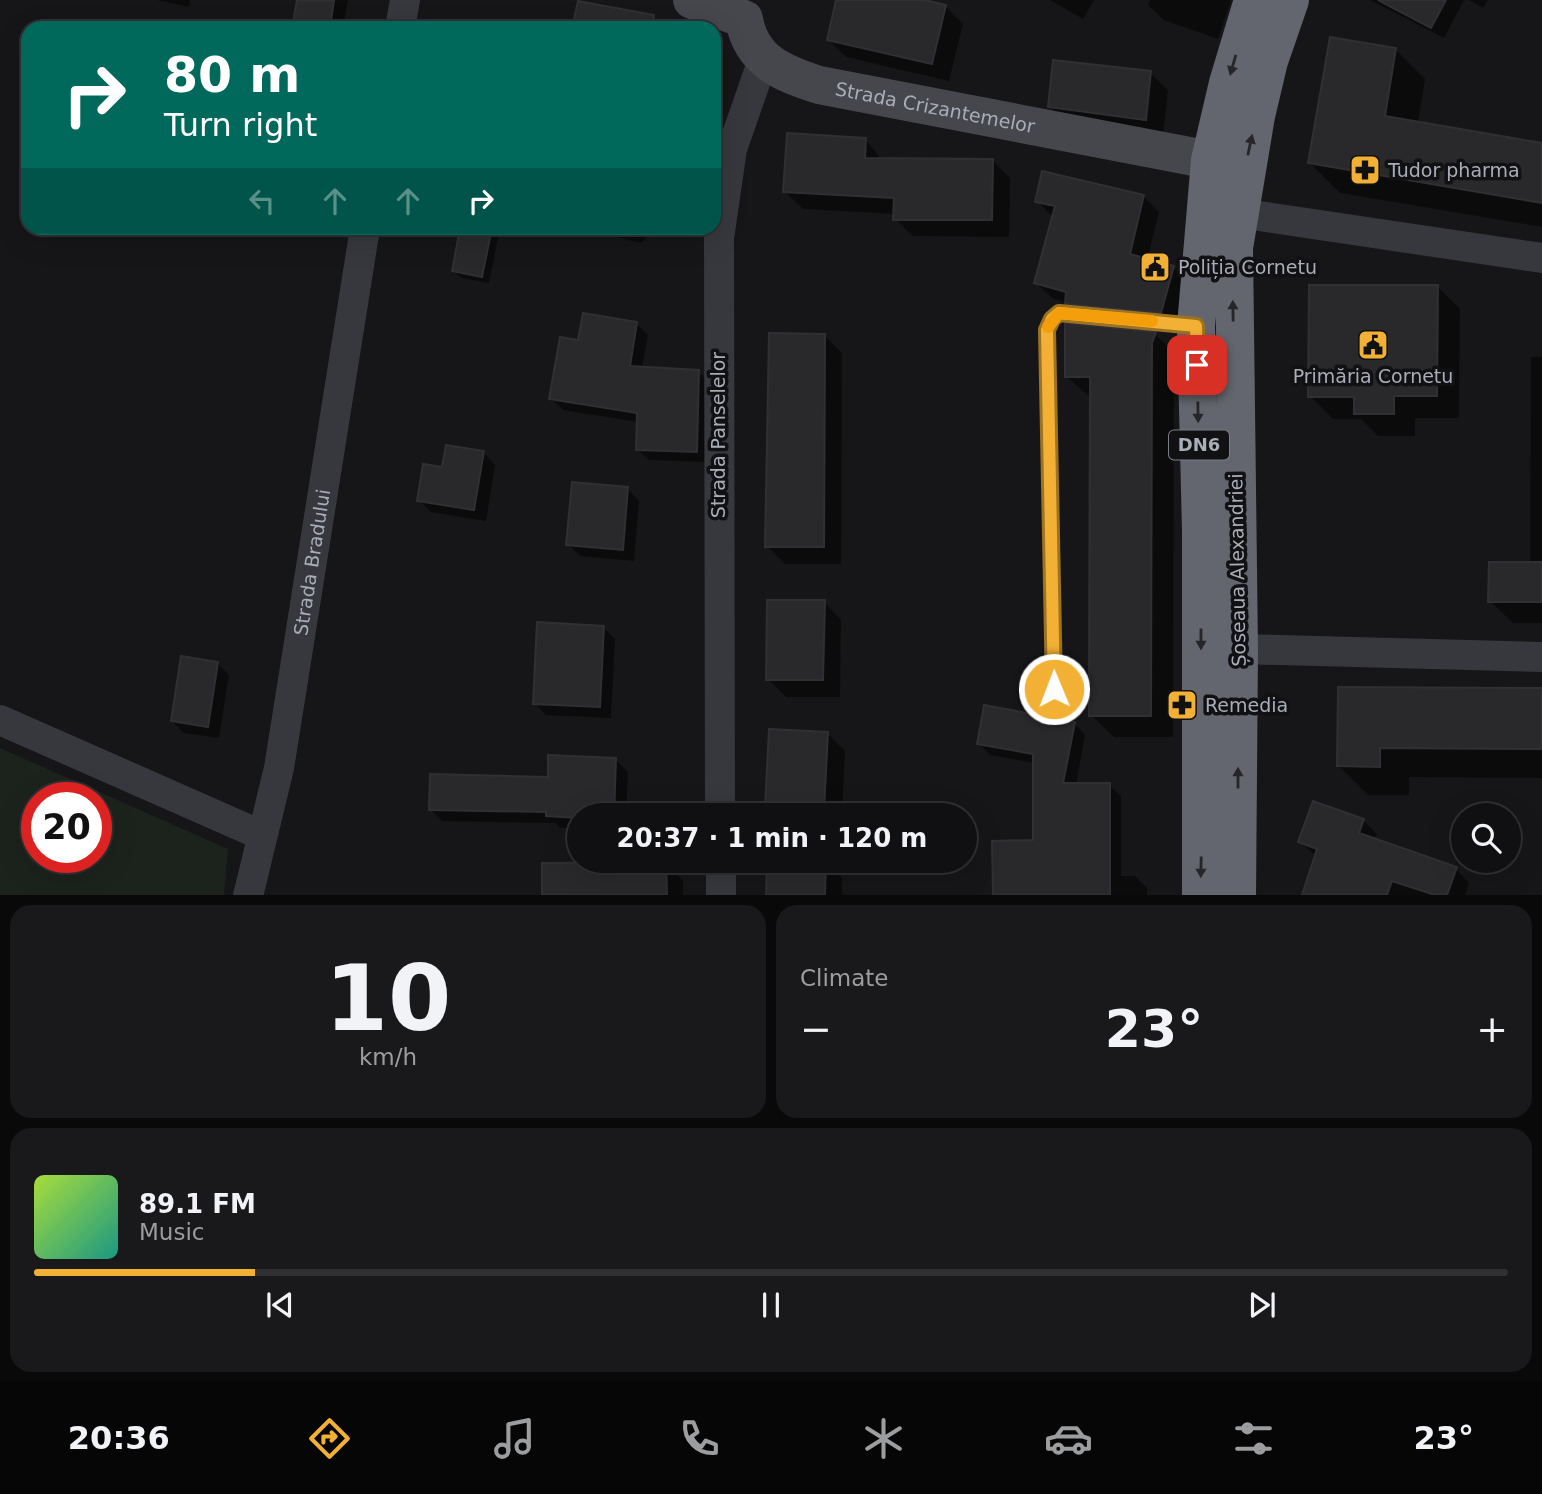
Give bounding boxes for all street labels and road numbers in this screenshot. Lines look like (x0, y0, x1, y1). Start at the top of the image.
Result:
street label: Strada Crizantemelor (833, 77, 1037, 137)
street label: Strada Panselelor (707, 352, 729, 518)
road number: DN6 (1169, 430, 1229, 460)
street label: Șoseaua Alexandriei (1224, 473, 1251, 667)
street label: Strada Bradului (289, 487, 334, 637)

